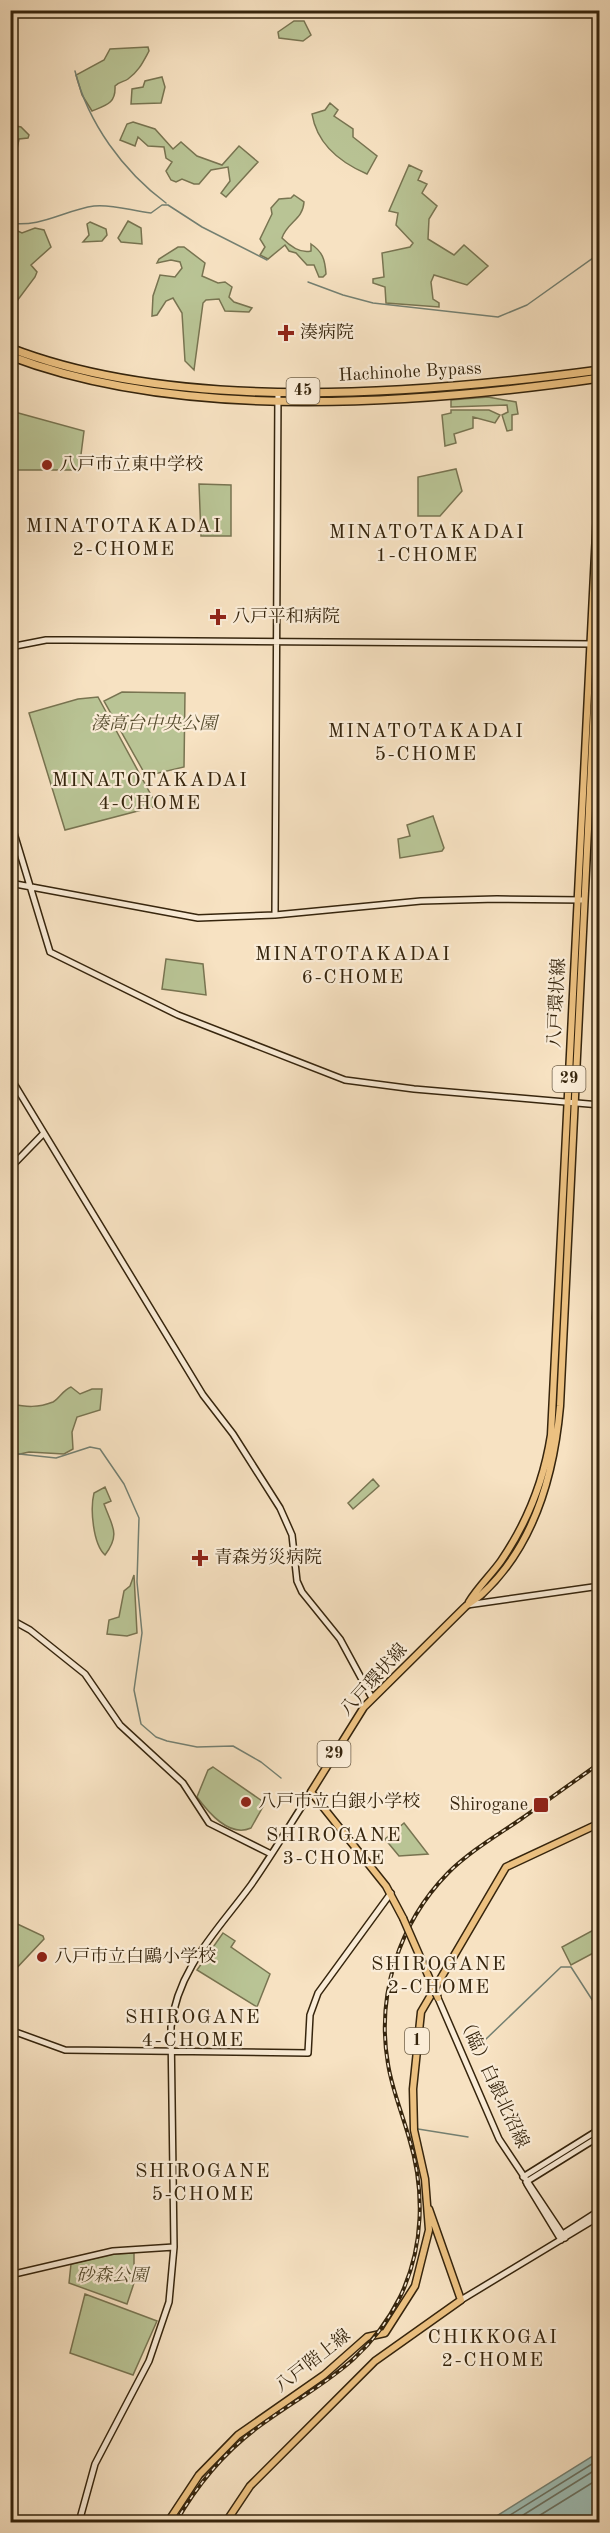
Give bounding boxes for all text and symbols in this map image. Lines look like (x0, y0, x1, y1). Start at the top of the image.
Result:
place label: 湊病院 (300, 322, 354, 342)
marker: 湊病院 (277, 324, 295, 342)
street label: Hachinohe Bypass (338, 359, 482, 385)
road number: 45 (286, 378, 320, 404)
place label: 八戸市立東中学校 (59, 454, 203, 474)
marker: 八戸市立東中学校 (40, 458, 54, 472)
district label: MINATOTAKADAI 2-CHOME (26, 517, 222, 560)
district label: MINATOTAKADAI 1-CHOME (329, 523, 525, 566)
place label: 八戸平和病院 (232, 606, 340, 626)
marker: 八戸平和病院 (209, 608, 227, 626)
park label: 湊高台中央公園 (91, 713, 220, 733)
district label: MINATOTAKADAI 5-CHOME (328, 722, 524, 765)
district label: MINATOTAKADAI 4-CHOME (52, 771, 248, 814)
district label: MINATOTAKADAI 6-CHOME (255, 945, 451, 988)
street label: 八戸環状線 (544, 957, 568, 1048)
road number: 29 (552, 1066, 586, 1092)
place label: 青森労災病院 (214, 1547, 322, 1567)
marker: 青森労災病院 (191, 1549, 209, 1567)
street label: 八戸環状線 (336, 1639, 411, 1719)
road number: 29 (318, 1741, 350, 1767)
place label: 八戸市立白銀小学校 (258, 1791, 420, 1811)
marker: 八戸市立白銀小学校 (239, 1795, 253, 1809)
place label: Shirogane (449, 1796, 528, 1814)
marker: Shirogane (532, 1796, 550, 1814)
district label: SHIROGANE 3-CHOME (266, 1826, 402, 1869)
place label: 八戸市立白鷗小学校 (54, 1946, 216, 1966)
marker: 八戸市立白鷗小学校 (35, 1950, 49, 1964)
district label: SHIROGANE 2-CHOME (371, 1955, 507, 1998)
district label: SHIROGANE 4-CHOME (125, 2008, 261, 2051)
street label: （臨）白銀北沼線 (454, 2012, 533, 2151)
road number: 1 (405, 2028, 429, 2054)
district label: SHIROGANE 5-CHOME (135, 2162, 271, 2205)
park label: 砂森公園 (76, 2265, 151, 2285)
street label: 八戸階上線 (271, 2325, 354, 2396)
district label: CHIKKOGAI 2-CHOME (428, 2328, 558, 2371)

